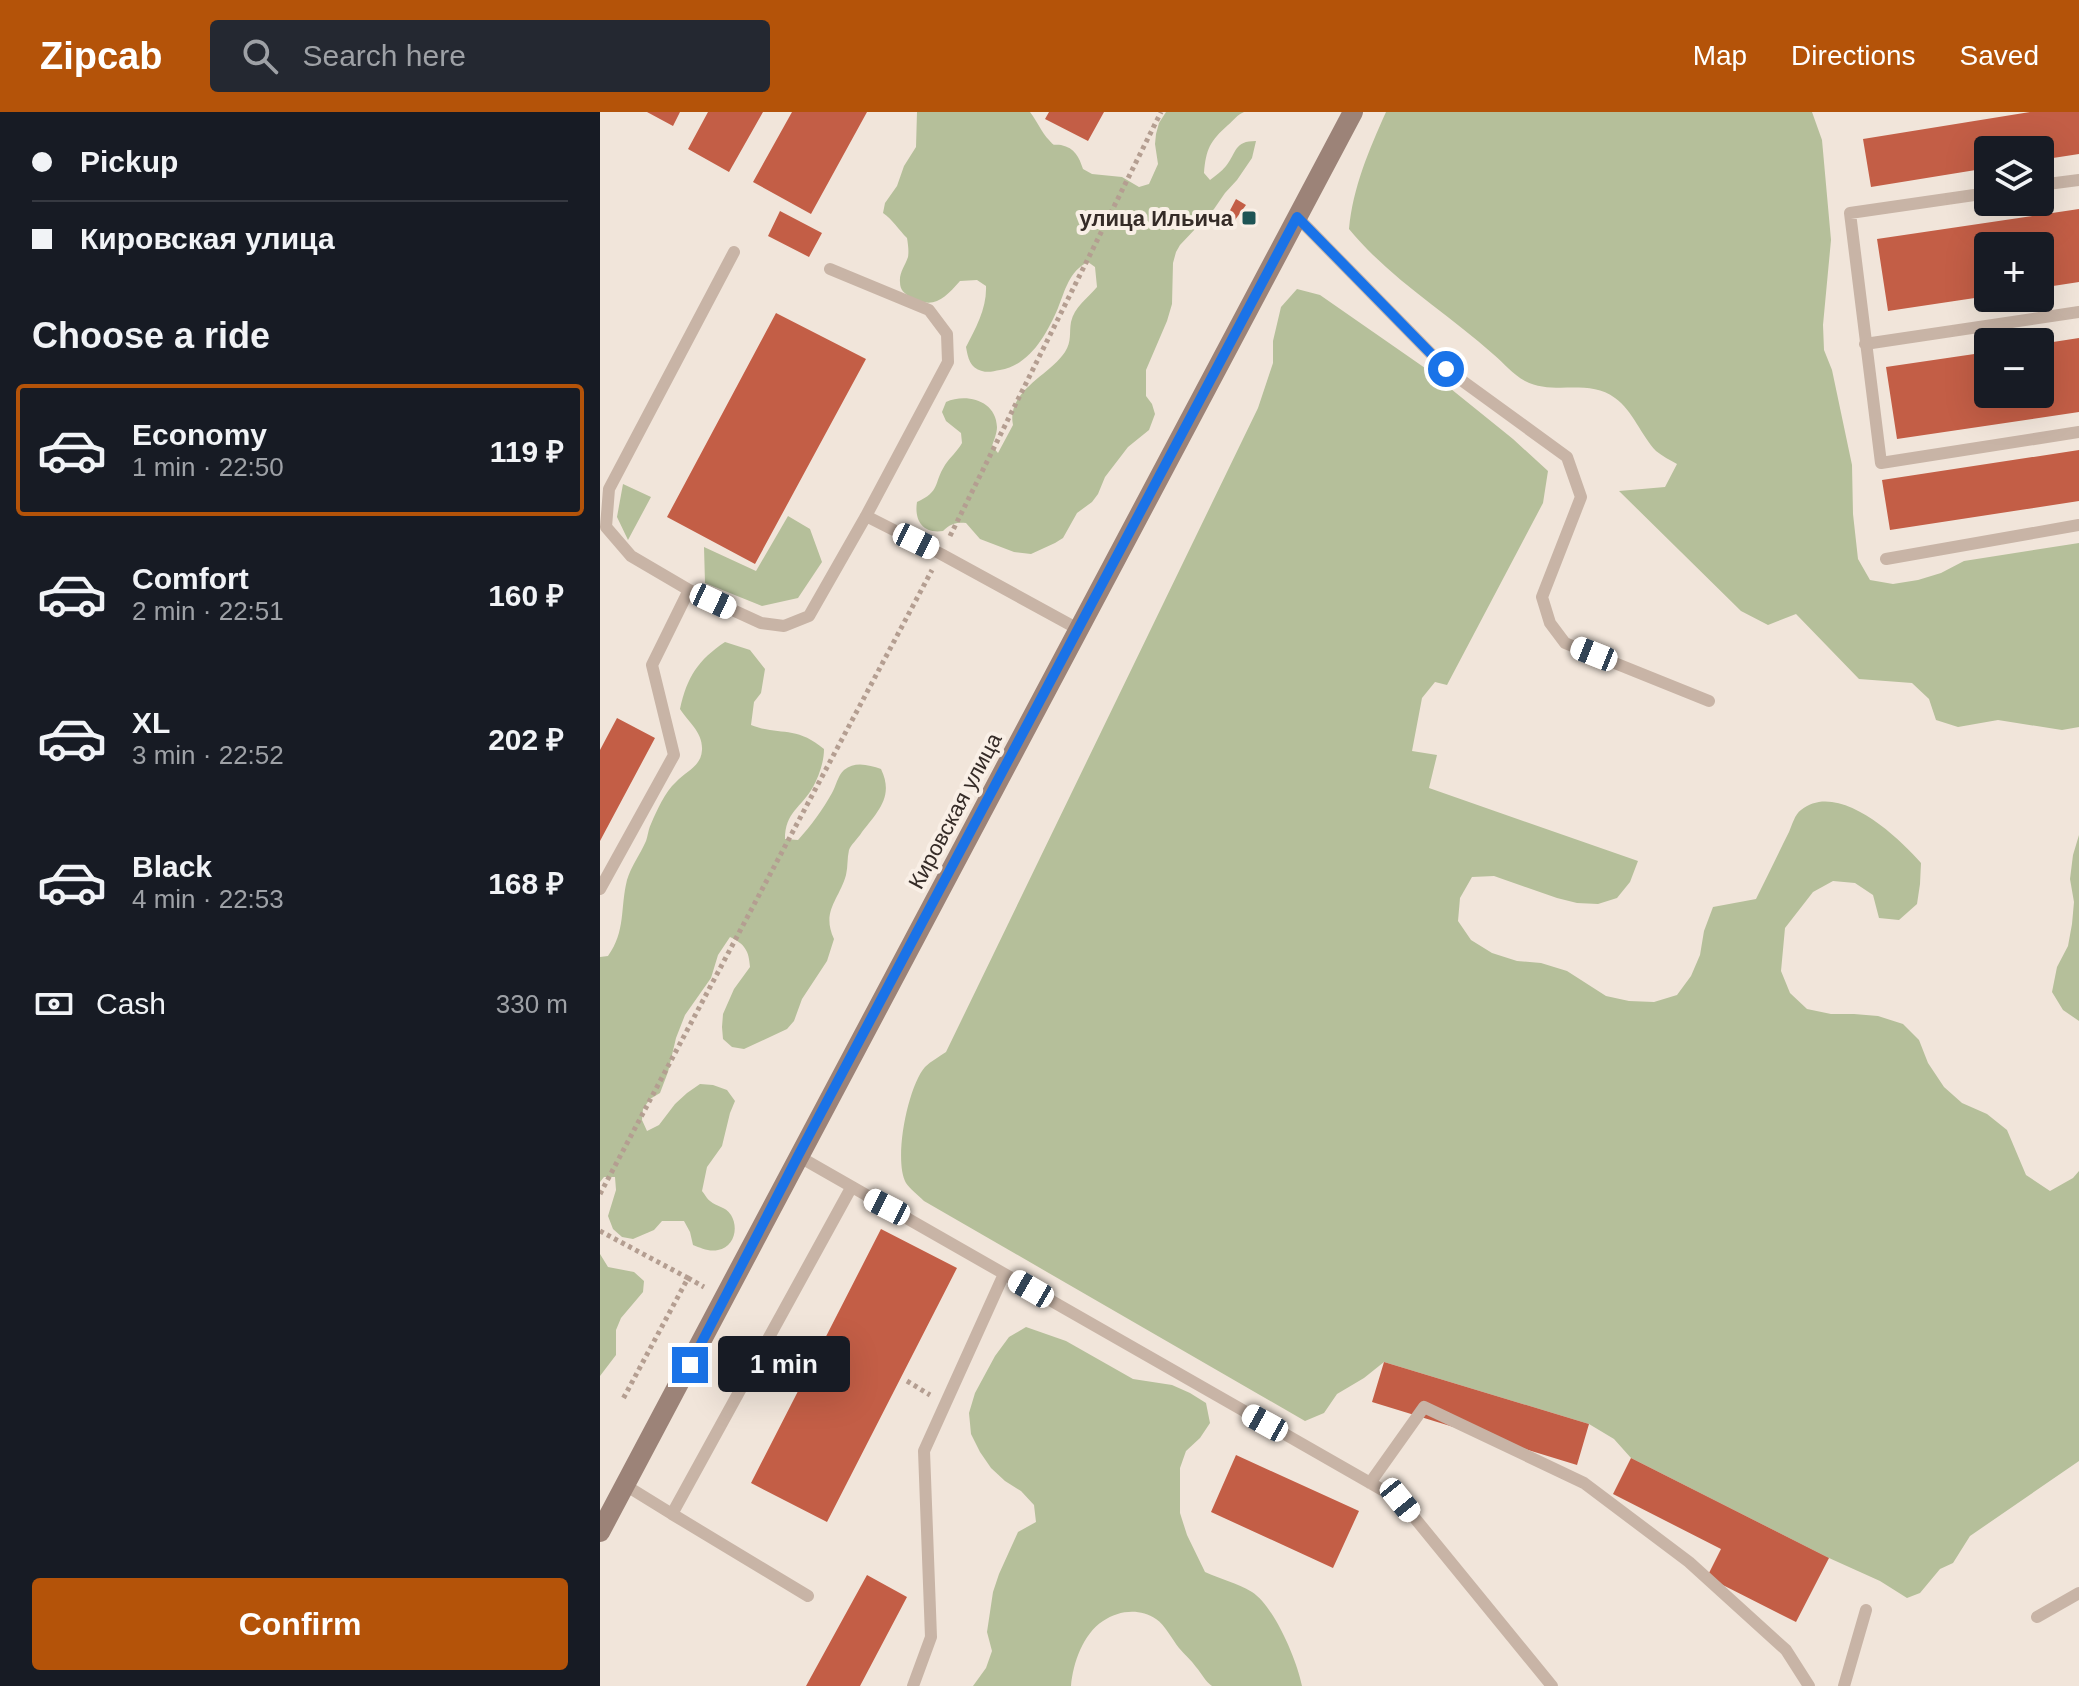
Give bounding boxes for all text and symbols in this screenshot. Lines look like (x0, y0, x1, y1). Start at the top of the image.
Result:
search box (210, 20, 770, 92)
icon: search (238, 34, 282, 78)
text: Zipcab (40, 35, 162, 77)
text: Search here (302, 39, 466, 72)
text: Map (1693, 40, 1747, 71)
text: Directions (1791, 40, 1916, 71)
text: Saved (1960, 40, 2039, 71)
map controls (1974, 136, 2054, 408)
button: layers (1974, 136, 2054, 216)
text: Pickup (80, 145, 178, 178)
place label: улица Ильича (1080, 206, 1234, 231)
marker: улица Ильича (1240, 209, 1258, 227)
text: Кировская улица (80, 222, 335, 255)
button: + (1974, 232, 2054, 312)
text: Choose a ride (32, 315, 270, 356)
button: − (1974, 328, 2054, 408)
route start (1428, 351, 1464, 387)
icon: car (36, 414, 108, 486)
text: Economy (132, 418, 267, 451)
text: 119 ₽ (490, 435, 564, 468)
text: 1 min · 22:50 (132, 452, 284, 482)
car (889, 520, 943, 562)
icon: car (36, 558, 108, 630)
text: Comfort (132, 562, 249, 595)
text: 160 ₽ (488, 579, 564, 612)
car (686, 580, 740, 622)
text: 2 min · 22:51 (132, 596, 284, 626)
car (1567, 634, 1621, 674)
icon: car (36, 702, 108, 774)
text: XL (132, 706, 170, 739)
text: 202 ₽ (488, 723, 564, 756)
street label: Кировская улица (903, 728, 1007, 893)
text: 3 min · 22:52 (132, 740, 284, 770)
icon: car (36, 846, 108, 918)
text: Black (132, 850, 212, 883)
text: 168 ₽ (488, 867, 564, 900)
text: 4 min · 22:53 (132, 884, 284, 914)
icon: cash (32, 982, 76, 1026)
text: Cash (96, 987, 166, 1020)
text: 330 m (496, 989, 568, 1019)
car (860, 1185, 914, 1229)
car (1004, 1267, 1058, 1311)
callout: 1 min (718, 1337, 850, 1393)
route end (672, 1347, 708, 1383)
text: 1 min (750, 1349, 818, 1379)
car (1238, 1401, 1292, 1445)
car (1376, 1474, 1424, 1526)
button: Confirm (32, 1578, 568, 1670)

